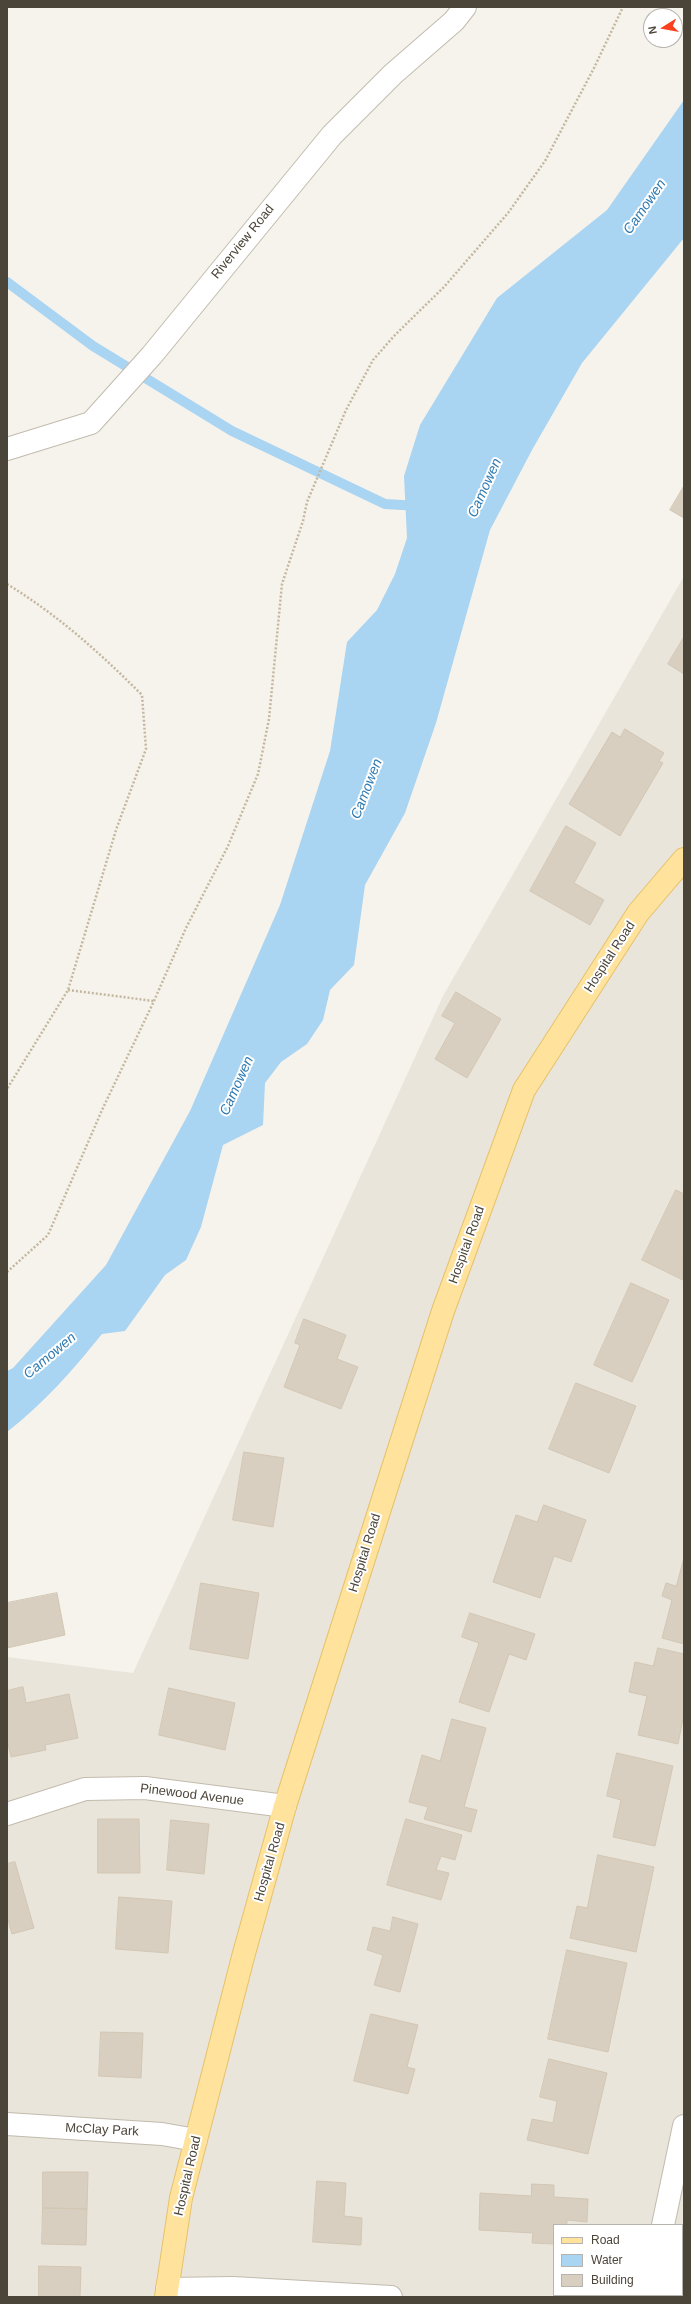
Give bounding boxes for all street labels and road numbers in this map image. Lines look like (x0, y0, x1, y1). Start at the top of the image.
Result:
street label: Riverview Road (208, 202, 278, 282)
street label: Hospital Road (581, 919, 639, 995)
street label: Hospital Road (446, 1204, 488, 1286)
street label: Hospital Road (346, 1512, 384, 1594)
street label: Pinewood Avenue (139, 1781, 245, 1809)
street label: Hospital Road (251, 1821, 289, 1903)
street label: McClay Park (65, 2120, 139, 2140)
street label: Hospital Road (171, 2134, 205, 2218)

